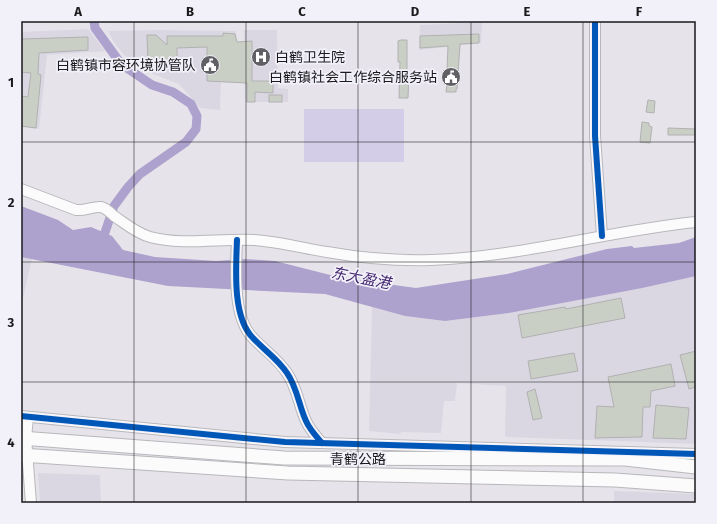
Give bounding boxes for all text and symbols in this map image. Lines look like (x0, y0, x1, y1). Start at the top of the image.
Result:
text: A (73, 4, 82, 19)
text: B (186, 4, 194, 19)
text: C (298, 4, 306, 19)
text: D (411, 4, 420, 19)
text: E (524, 4, 531, 19)
text: F (636, 4, 643, 19)
hospital icon: 白鹤卫生院 (250, 46, 272, 68)
place label: 白鹤卫生院 (275, 49, 345, 66)
public building icon: 白鹤镇市容环境协管队 (199, 54, 221, 76)
place label: 白鹤镇市容环境协管队 (56, 57, 196, 74)
public building icon: 白鹤镇社会工作综合服务站 (440, 66, 462, 88)
place label: 白鹤镇社会工作综合服务站 (269, 69, 437, 86)
text: 1 (8, 75, 14, 90)
text: 2 (8, 195, 15, 210)
water label: 东大盈港 (330, 263, 394, 293)
text: 3 (7, 315, 15, 330)
text: 4 (7, 435, 15, 450)
street label: 青鹤公路 (330, 451, 386, 468)

